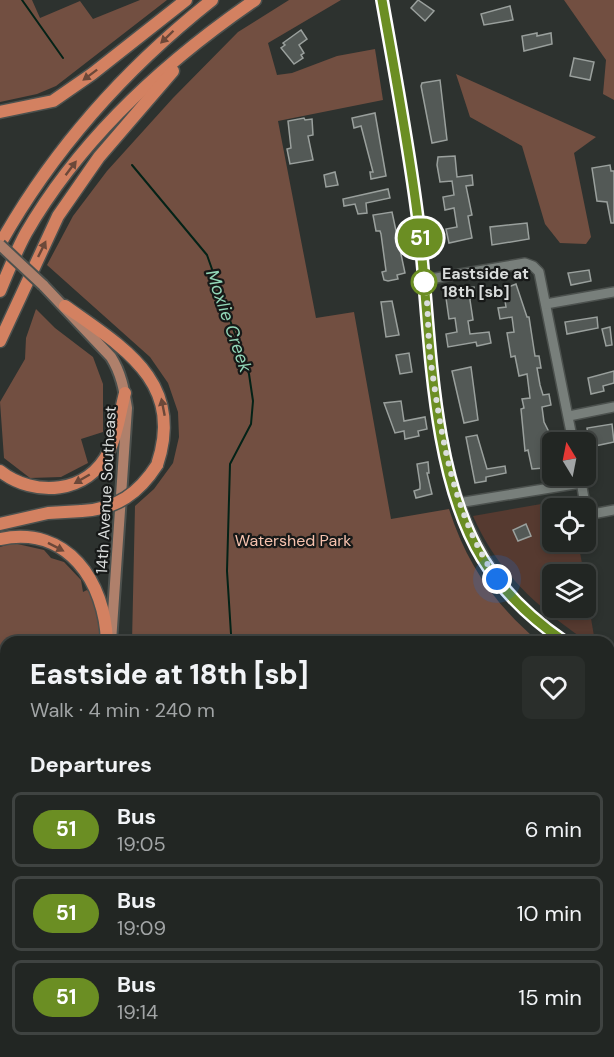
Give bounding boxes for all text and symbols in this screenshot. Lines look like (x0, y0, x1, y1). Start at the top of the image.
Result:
one-way arrow (160, 30, 175, 44)
one-way arrow (83, 69, 98, 81)
one-way arrow (64, 161, 76, 176)
line badge: 51 (393, 218, 447, 258)
text: 51 (410, 224, 430, 252)
one-way arrow (38, 241, 47, 258)
place label: Eastside at 18th [sb] (442, 263, 529, 302)
water label: Moxlie Creek (200, 266, 258, 376)
marker: Eastside at 18th [sb] (411, 269, 437, 295)
one-way arrow (158, 398, 167, 417)
street label: 14th Avenue Southeast (91, 405, 121, 575)
north arrow (542, 432, 596, 486)
map controls (542, 432, 596, 618)
one-way arrow (73, 474, 90, 484)
button: locate (542, 498, 596, 552)
park label: Watershed Park (235, 530, 351, 551)
one-way arrow (48, 542, 65, 552)
your location (482, 564, 512, 594)
button: layers (542, 564, 596, 618)
text: Eastside at 18th [sb] (30, 656, 309, 693)
button: heart (522, 656, 585, 719)
text: Walk · 4 min · 240 m (30, 697, 215, 723)
text: Departures (30, 750, 152, 779)
text: Bus (117, 802, 156, 831)
text: 51 (56, 815, 76, 843)
text: 6 min (525, 815, 582, 844)
text: 19:05 (117, 831, 166, 857)
text: Bus (117, 886, 156, 915)
text: 51 (56, 899, 76, 927)
text: 10 min (517, 899, 582, 928)
text: 19:09 (117, 915, 166, 941)
text: Bus (117, 970, 156, 999)
text: 51 (56, 983, 76, 1011)
text: 15 min (518, 983, 582, 1012)
text: 19:14 (117, 999, 158, 1025)

